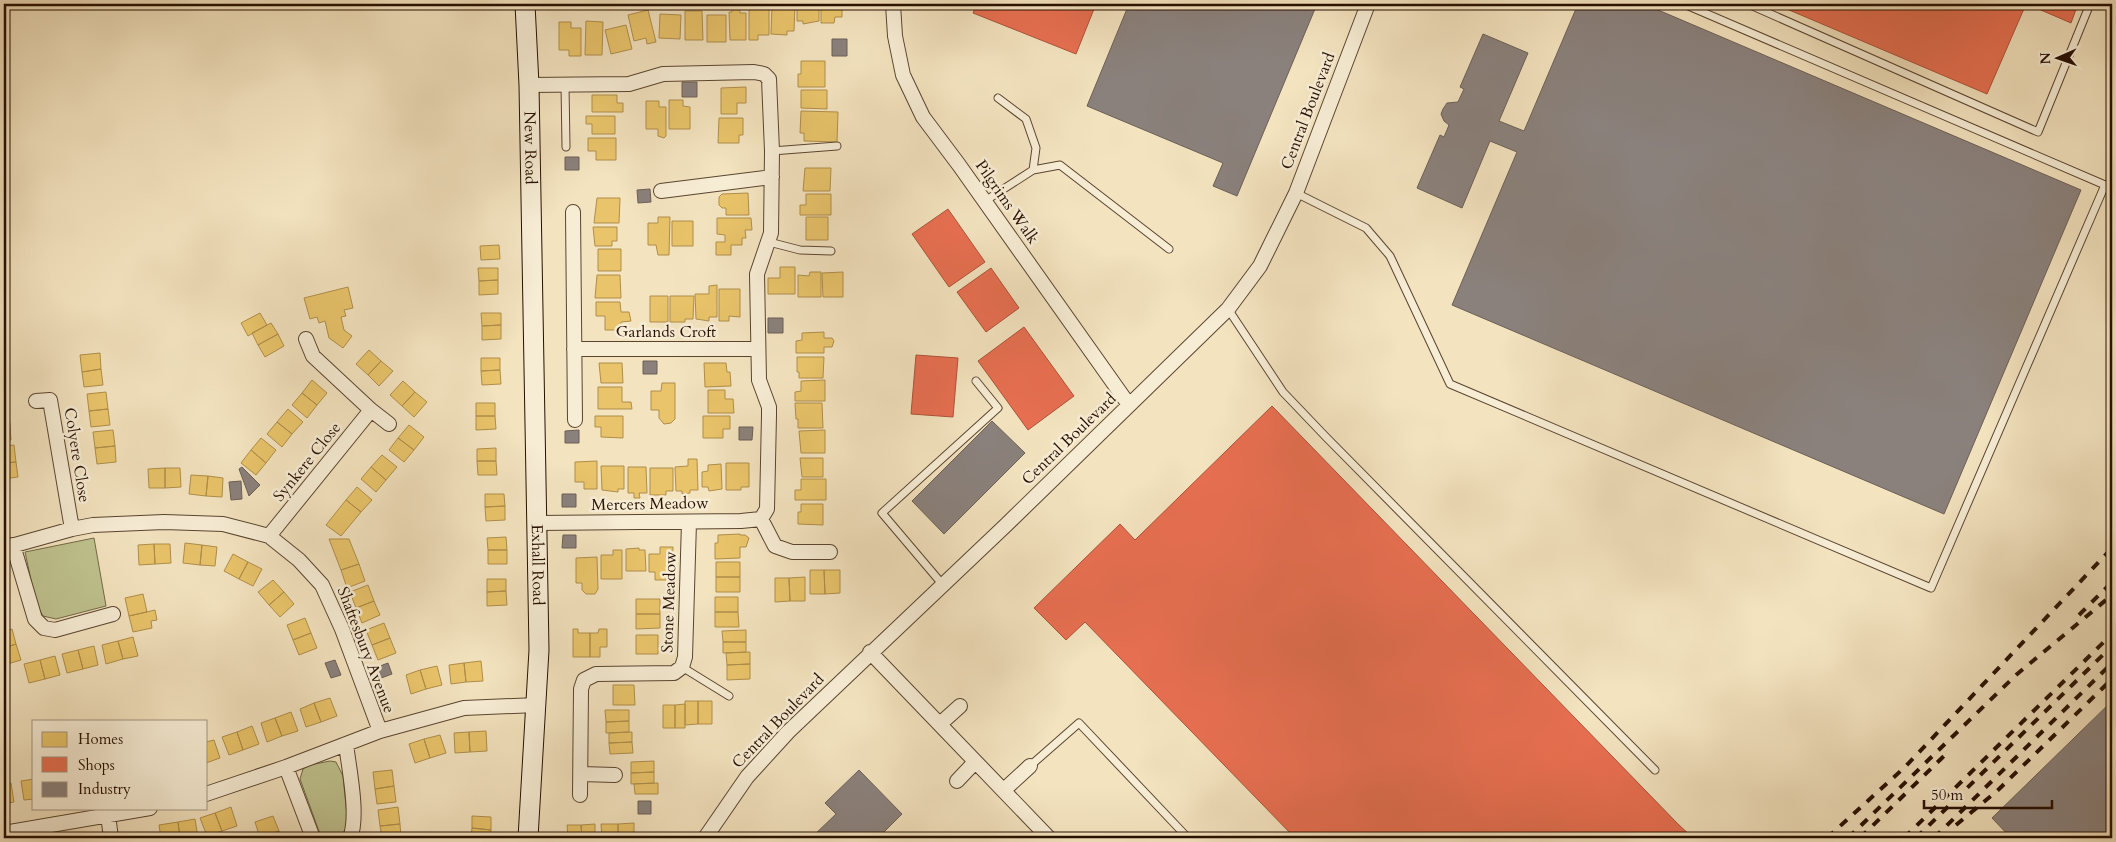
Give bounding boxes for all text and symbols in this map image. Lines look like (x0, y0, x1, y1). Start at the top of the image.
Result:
north arrow (2034, 32, 2084, 82)
street label: Central Boulevard (1276, 49, 1341, 173)
text: N (2036, 52, 2055, 65)
street label: New Road (518, 111, 542, 185)
street label: Pilgrims Walk (970, 156, 1044, 249)
street label: Garlands Croft (616, 321, 716, 343)
street label: Central Boulevard (1017, 388, 1122, 490)
street label: Colyere Close (59, 406, 95, 504)
street label: Synkere Close (268, 418, 346, 506)
street label: Mercers Meadow (591, 492, 709, 516)
street label: Exhall Road (526, 524, 549, 606)
street label: Stone Meadow (656, 551, 682, 653)
street label: Shaftesbury Avenue (332, 583, 400, 717)
street label: Central Boulevard (727, 668, 829, 773)
legend (32, 720, 208, 810)
text: Homes (78, 729, 123, 749)
text: Shops (78, 755, 115, 775)
scale bar (1924, 777, 2051, 809)
text: Industry (78, 779, 131, 799)
text: 50 m (1931, 785, 1963, 805)

